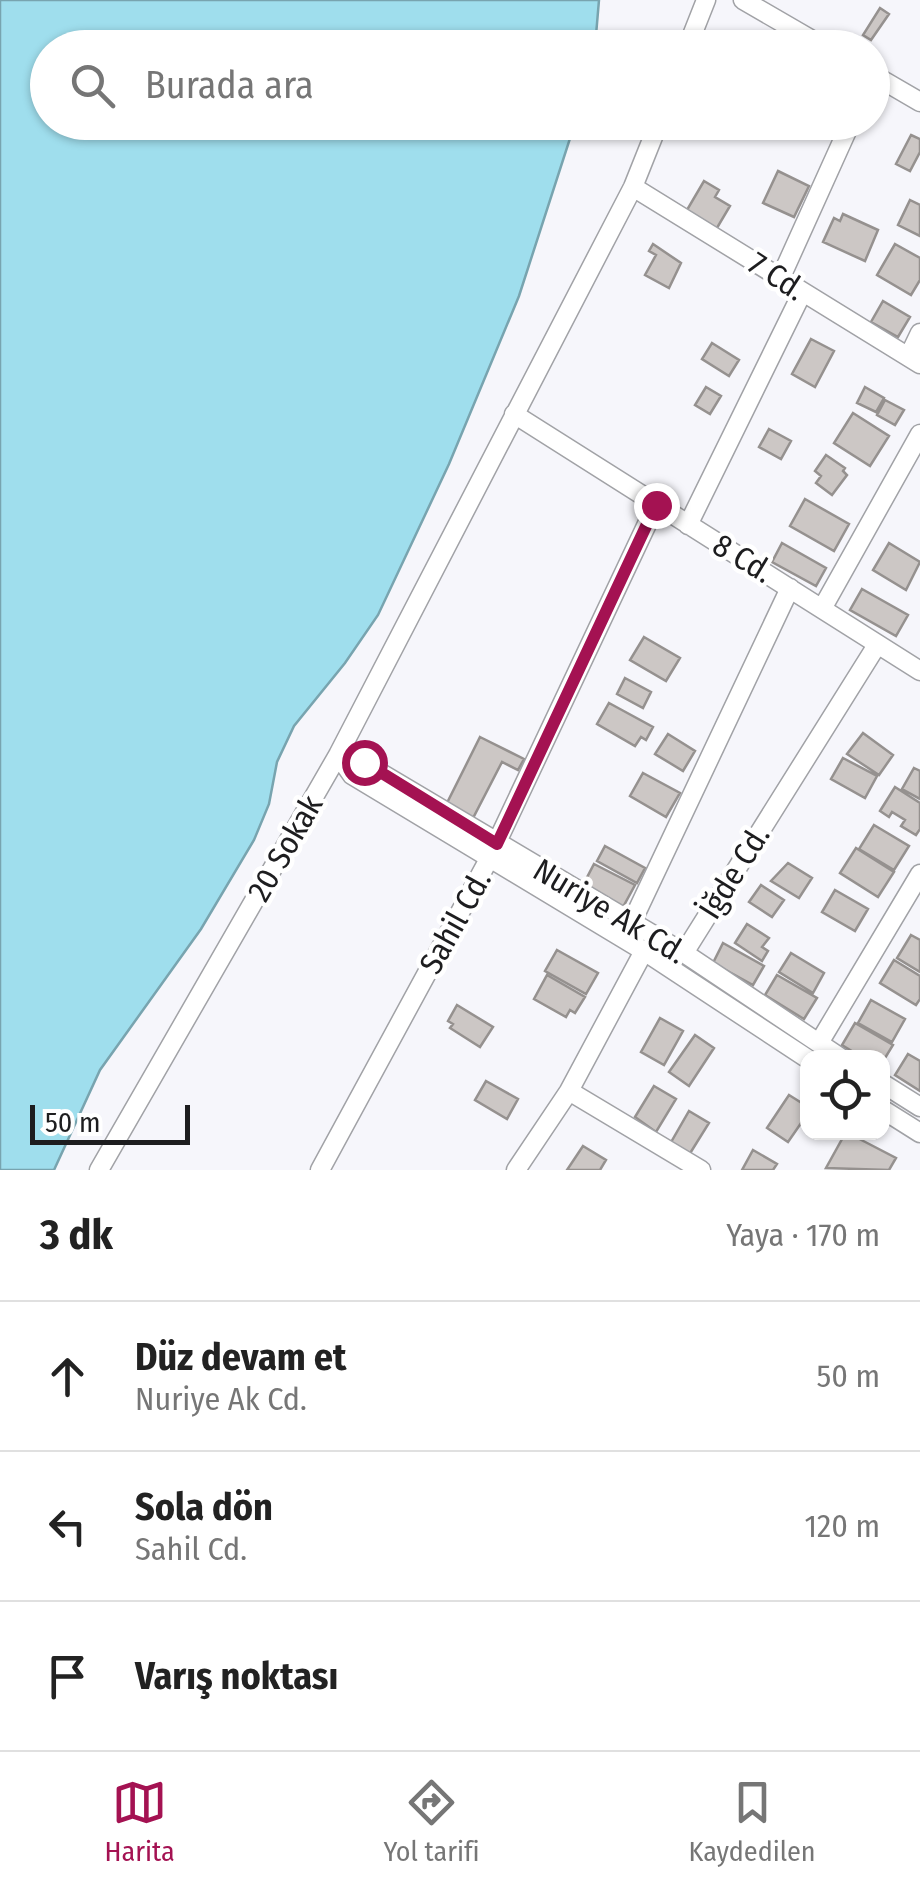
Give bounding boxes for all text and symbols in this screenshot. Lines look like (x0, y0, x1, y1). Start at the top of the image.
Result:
search box (30, 30, 890, 140)
icon: search (65, 58, 120, 113)
text: Burada ara (145, 62, 314, 108)
street label: 7 Cd. (741, 244, 813, 308)
route end (634, 483, 680, 529)
street label: 8 Cd. (706, 525, 780, 591)
route start (342, 740, 388, 786)
street label: 20 Sokak (240, 788, 331, 908)
street label: İğde Cd. (691, 818, 777, 926)
street label: Nuriye Ak Cd. (527, 851, 693, 971)
street label: Sahil Cd. (411, 864, 499, 980)
map controls (800, 1050, 890, 1140)
button: locate (800, 1050, 890, 1140)
scale bar (30, 1100, 190, 1144)
text: 50 m (45, 1106, 101, 1139)
text: 3 dk (40, 1210, 113, 1260)
text: Yaya · 170 m (726, 1216, 880, 1254)
text: Düz devam et (135, 1334, 346, 1380)
icon: ahead (40, 1349, 95, 1404)
text: 50 m (817, 1357, 880, 1395)
text: Nuriye Ak Cd. (135, 1380, 307, 1418)
text: Sola dön (135, 1484, 273, 1530)
icon: left (40, 1499, 95, 1554)
text: 120 m (805, 1507, 880, 1545)
text: Sahil Cd. (135, 1530, 247, 1568)
icon: arrive (40, 1649, 95, 1704)
text: Varış noktası (135, 1653, 338, 1699)
tab: Harita (104, 1775, 175, 1868)
tab: Yol tarifi (384, 1775, 480, 1868)
tab: Kaydedilen (689, 1775, 816, 1868)

